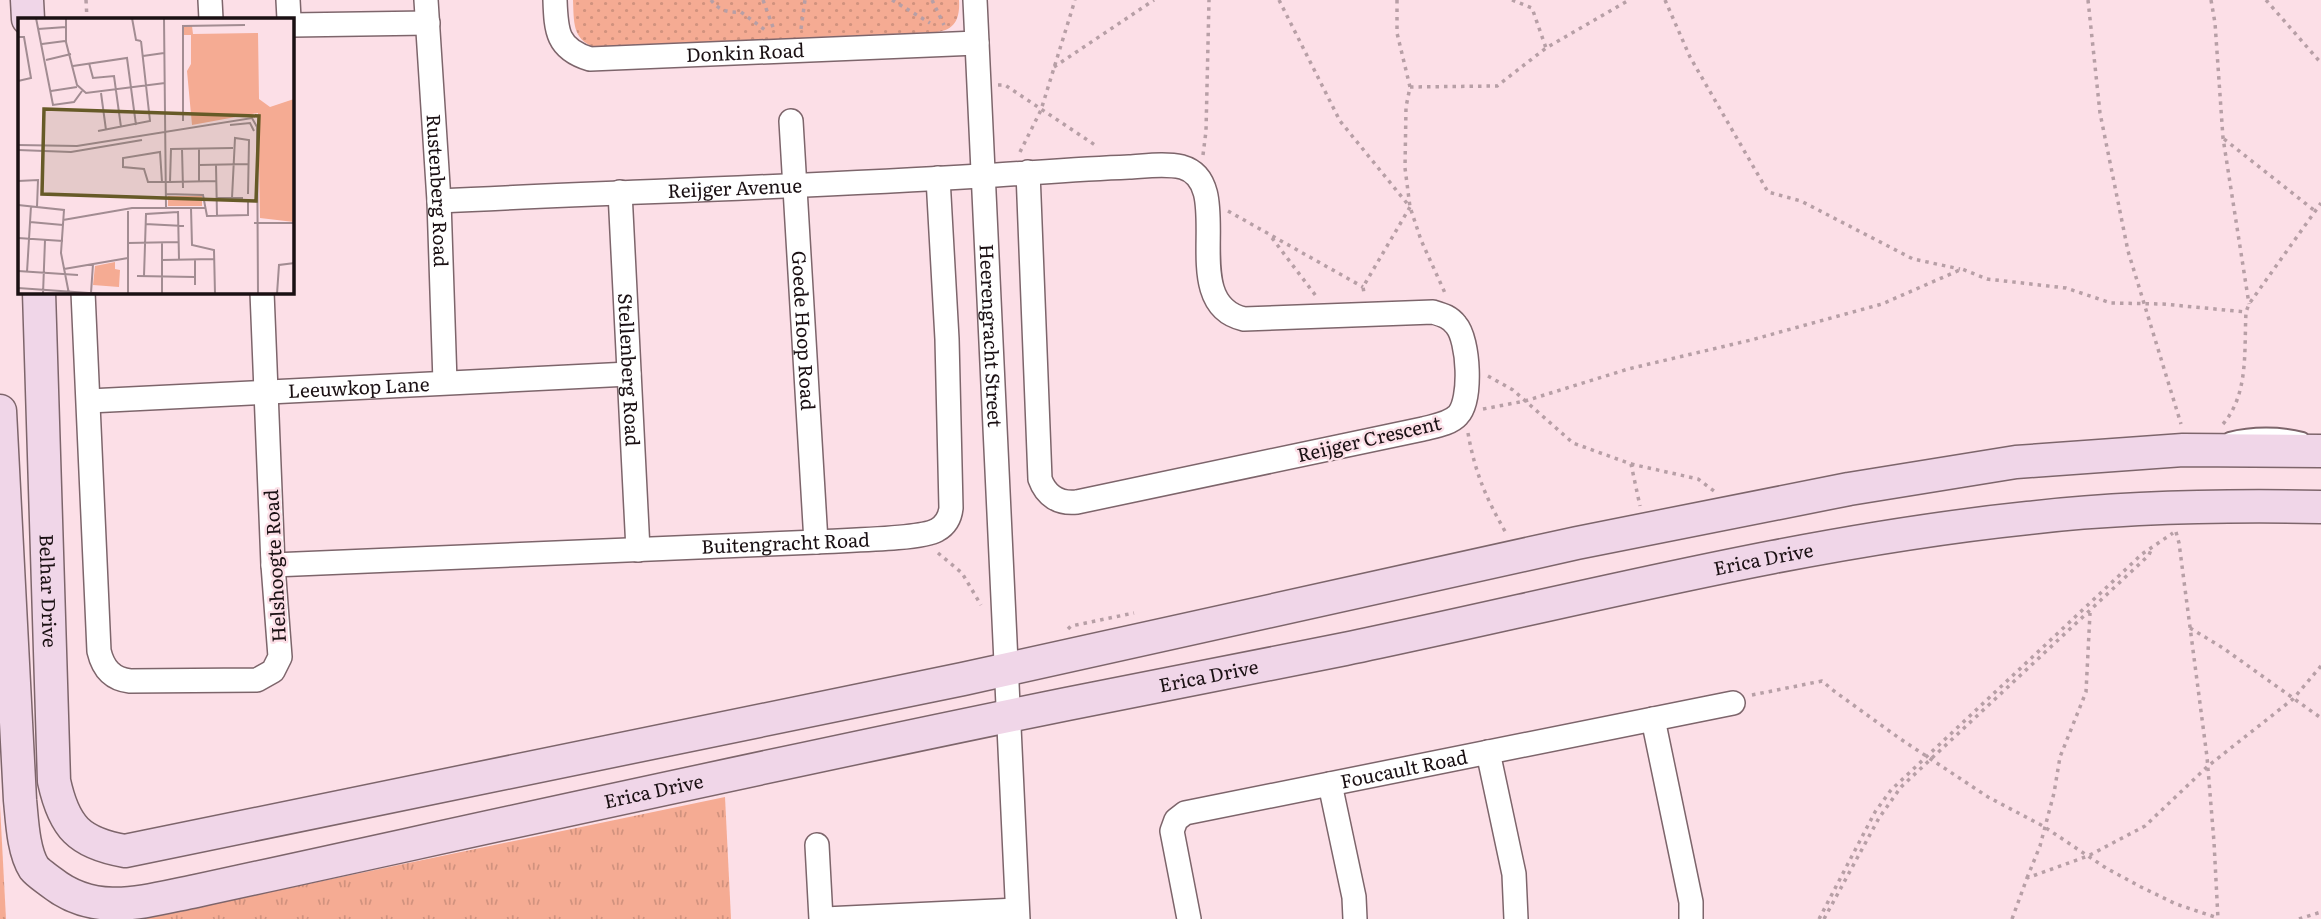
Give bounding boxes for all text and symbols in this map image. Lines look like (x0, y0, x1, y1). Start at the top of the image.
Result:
inset map (18, 18, 294, 294)
street label: Donkin Road (685, 35, 805, 68)
street label: Rustenberg Road (420, 113, 456, 268)
street label: Reijger Avenue (667, 170, 803, 204)
street label: Heerengracht Street (973, 243, 1010, 428)
street label: Goede Hoop Road (786, 250, 823, 412)
street label: Stellenberg Road (612, 292, 648, 447)
street label: Leeuwkop Lane (287, 369, 430, 404)
street label: Reijger Crescent (1294, 408, 1444, 468)
street label: Helshoogte Road (256, 489, 292, 643)
street label: Buitengracht Road (700, 525, 871, 560)
street label: Belhar Drive (33, 533, 65, 648)
street label: Erica Drive (1711, 535, 1816, 582)
street label: Erica Drive (1156, 652, 1261, 698)
street label: Foucault Road (1338, 742, 1470, 795)
street label: Erica Drive (601, 766, 706, 815)

